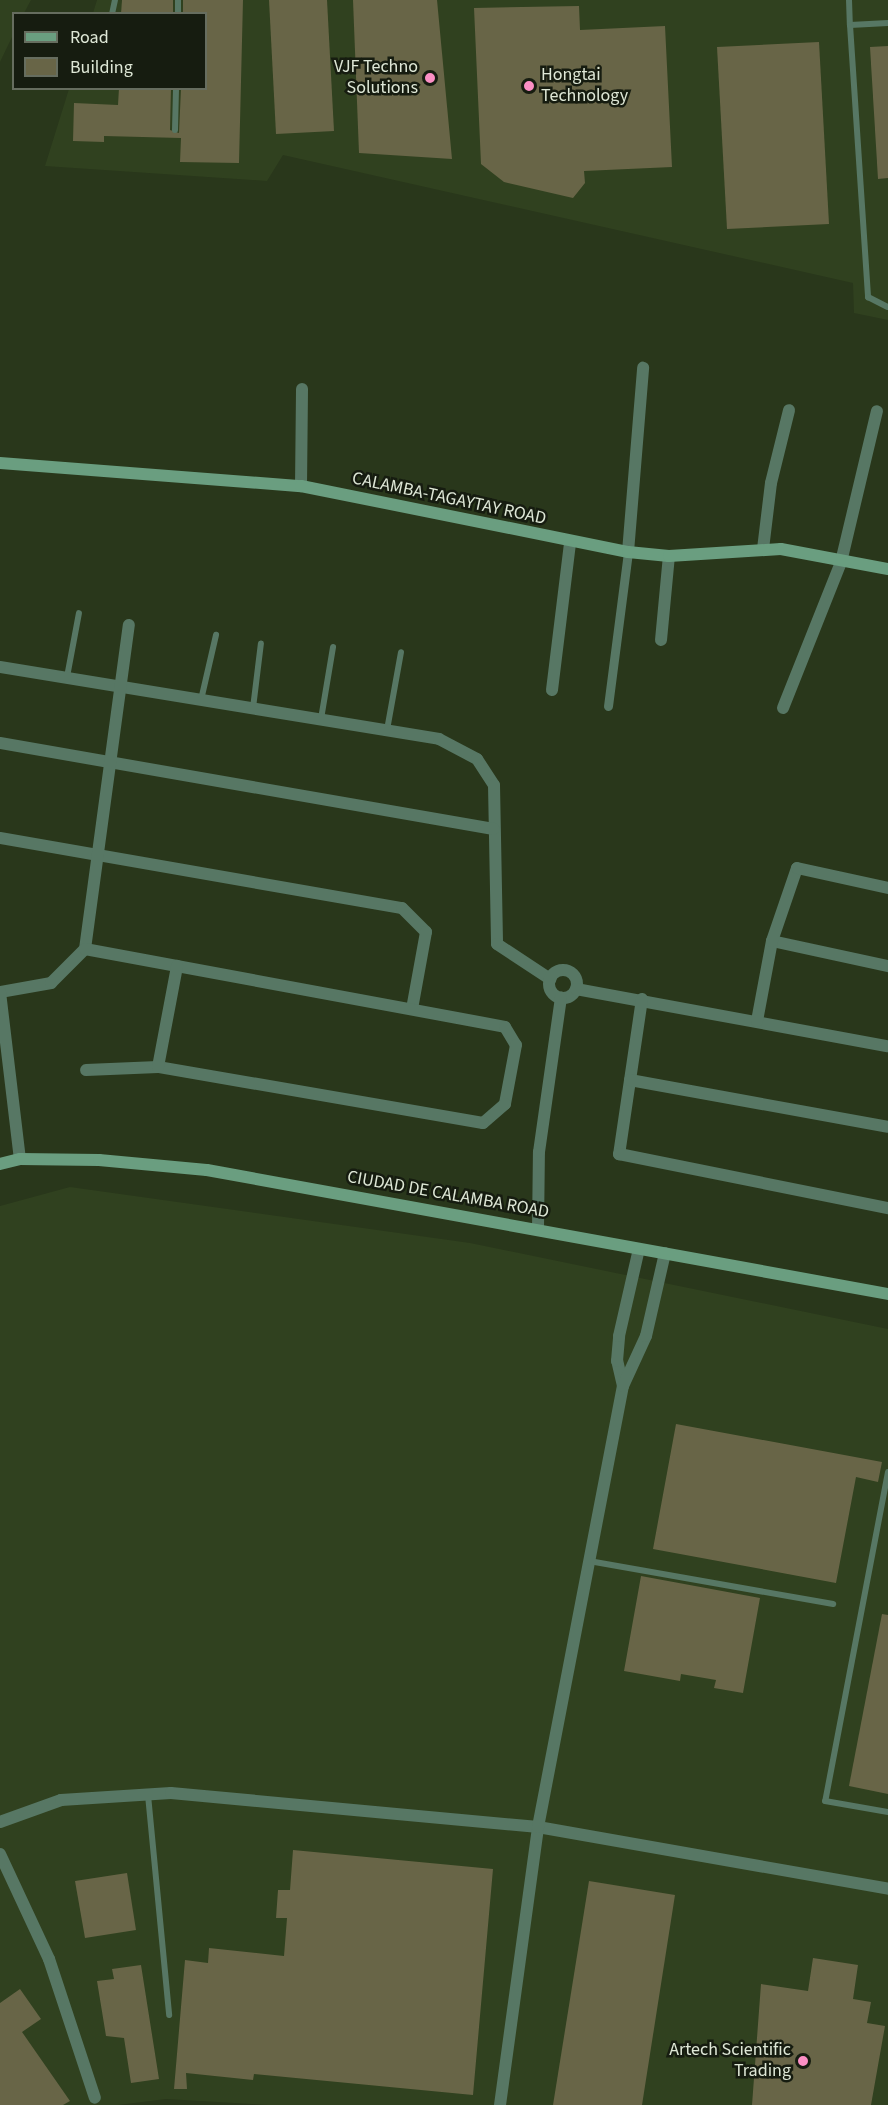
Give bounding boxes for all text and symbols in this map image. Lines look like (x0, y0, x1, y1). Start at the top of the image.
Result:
legend (12, 12, 207, 90)
text: Road (70, 25, 109, 50)
text: Building (70, 55, 133, 80)
place label: VJF Techno Solutions (334, 57, 418, 100)
place label: Hongtai Technology (541, 65, 628, 107)
marker: VJF Techno Solutions (423, 71, 437, 85)
marker: Hongtai Technology (522, 79, 536, 93)
street label: CALAMBA-TAGAYTAY ROAD (350, 468, 548, 530)
street label: CIUDAD DE CALAMBA ROAD (345, 1167, 551, 1223)
place label: Artech Scientific Trading (669, 2040, 791, 2082)
marker: Artech Scientific Trading (796, 2054, 810, 2068)

